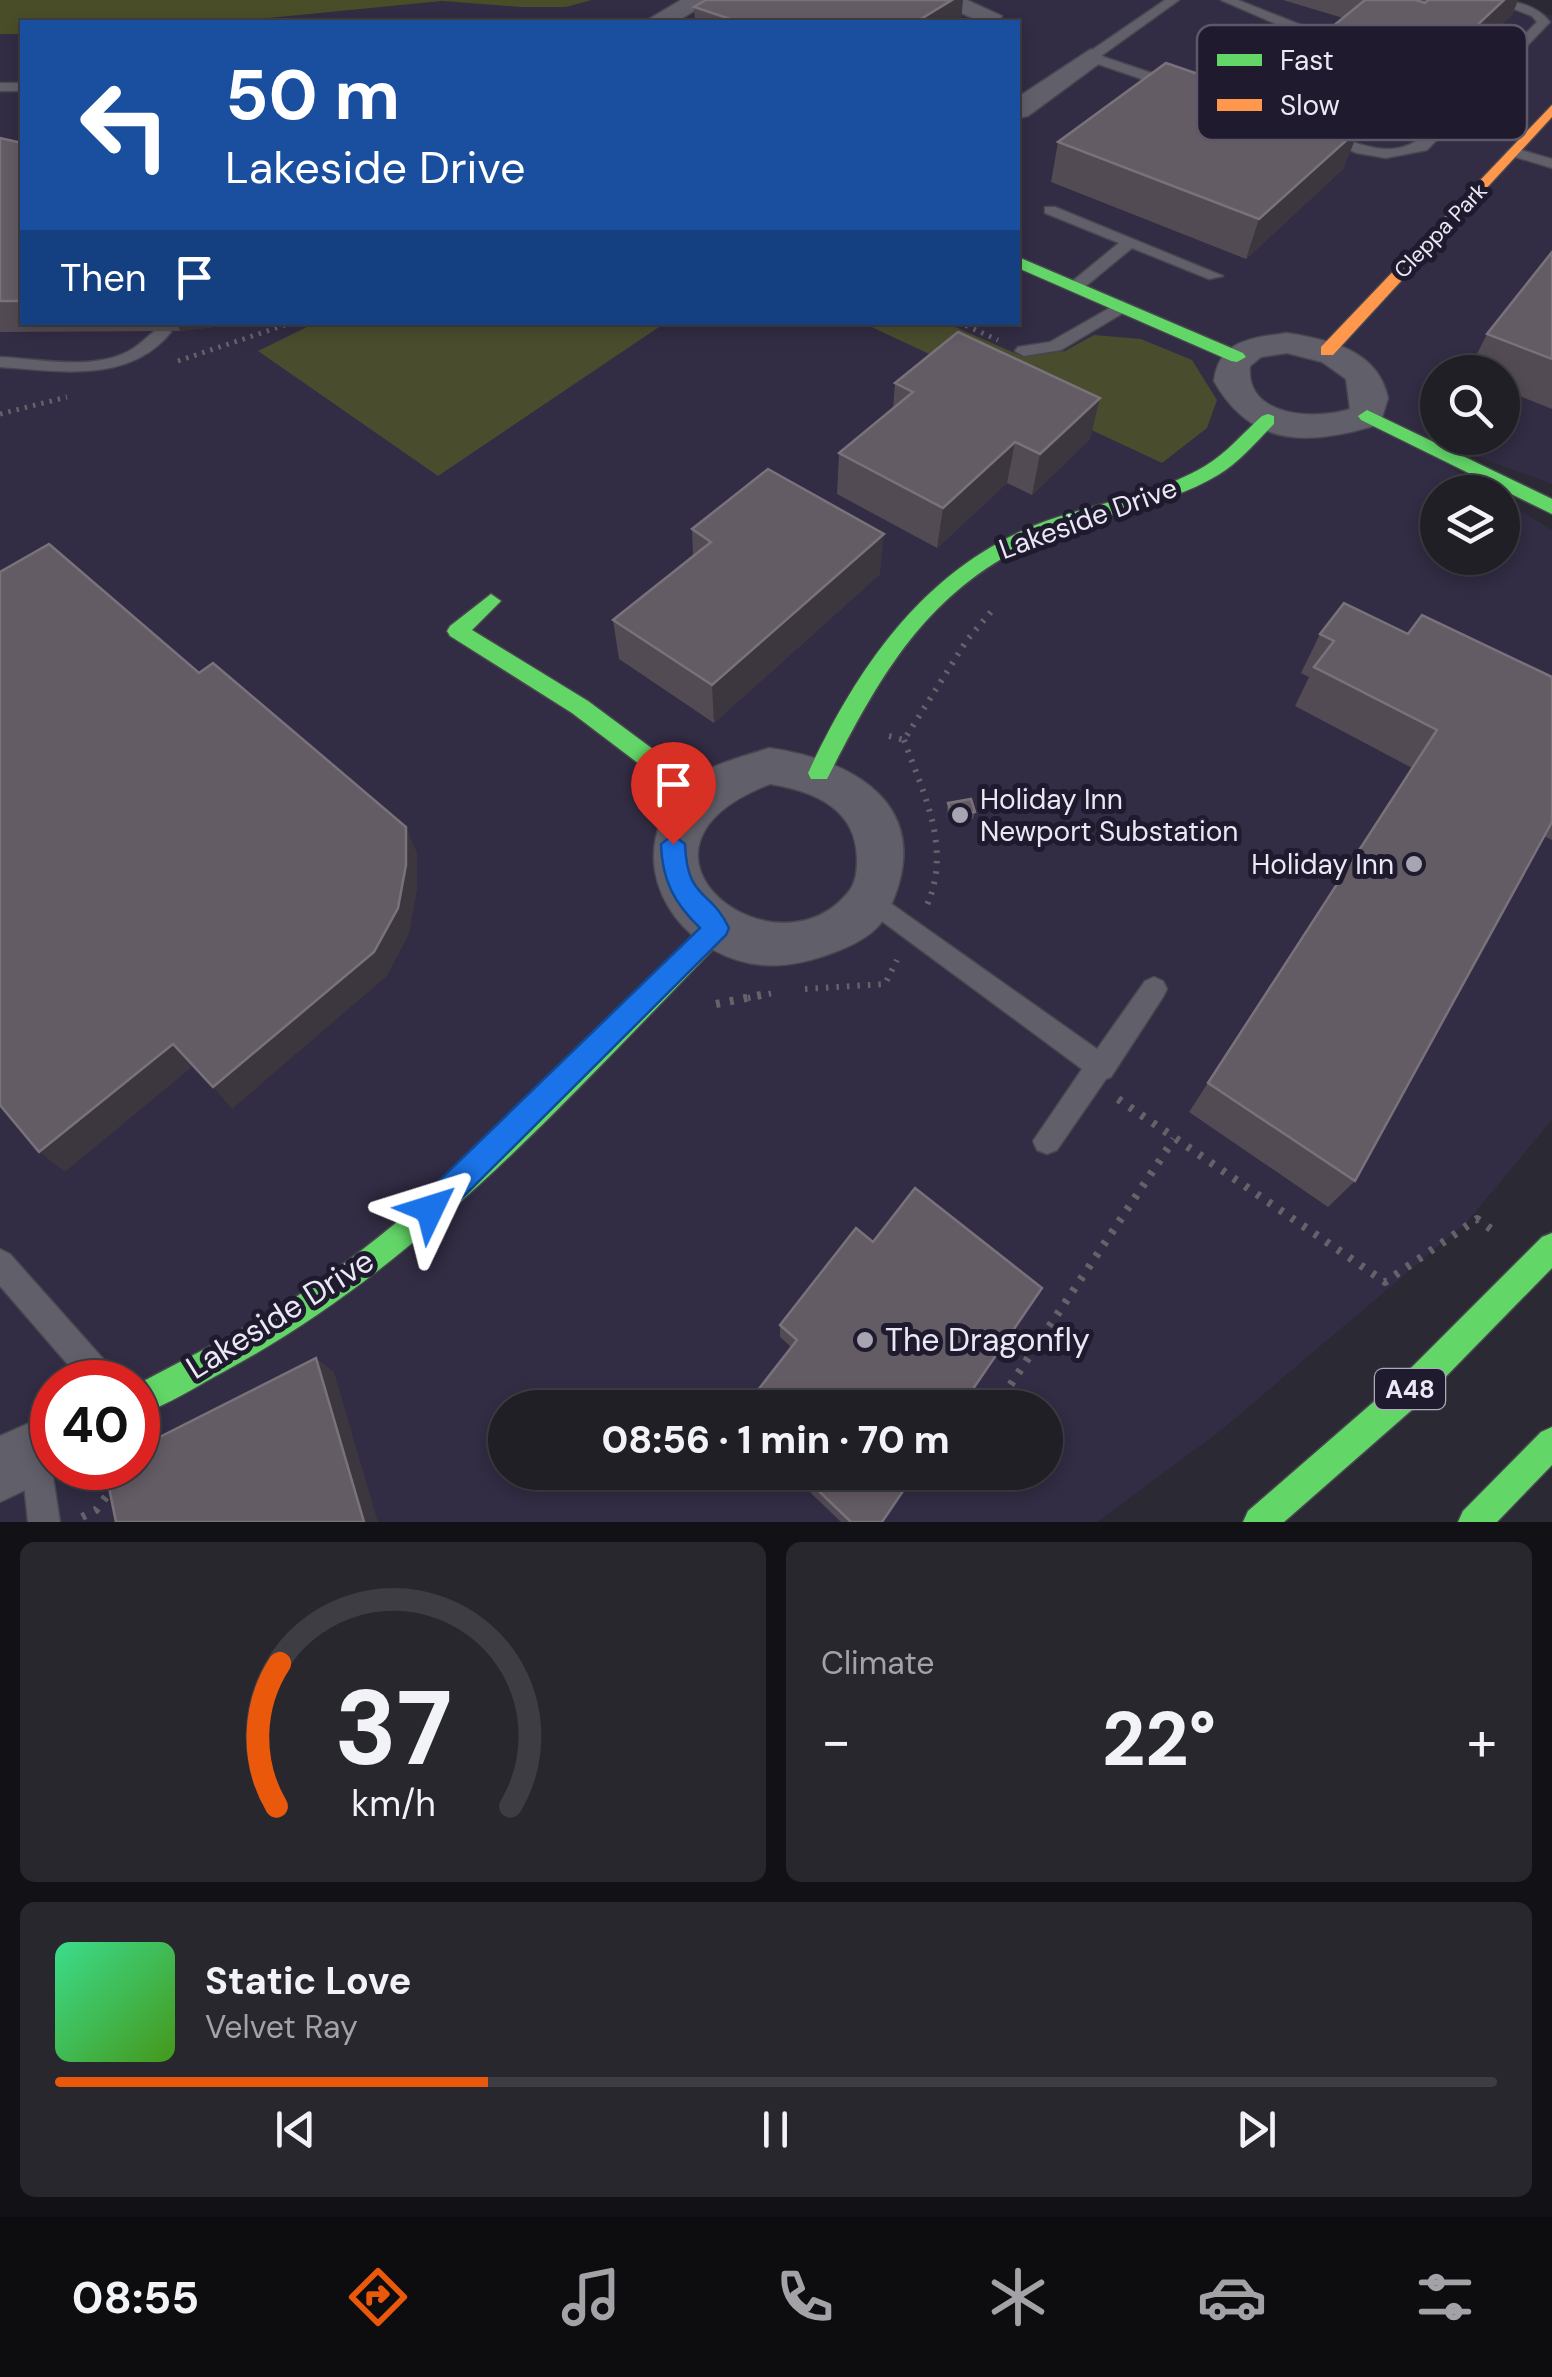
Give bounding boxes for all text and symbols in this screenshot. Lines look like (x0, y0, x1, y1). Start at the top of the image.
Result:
legend (1197, 25, 1527, 140)
text: Fast (1280, 42, 1334, 79)
text: 50 m (225, 50, 400, 141)
icon: left (60, 60, 190, 190)
text: Slow (1280, 87, 1340, 124)
text: Lakeside Drive (225, 138, 526, 197)
street label: Cleppa Park (1388, 176, 1493, 284)
icon: arrive (167, 250, 222, 305)
text: Then (60, 253, 147, 303)
map controls (1420, 355, 1520, 575)
button: search (1420, 355, 1520, 455)
street label: Lakeside Drive (994, 469, 1182, 568)
button: layers (1420, 475, 1520, 575)
pin (631, 742, 716, 845)
icon: arrive (646, 757, 701, 812)
place label: Holiday Inn Newport Substation (980, 781, 1238, 850)
marker: Holiday Inn Newport Substation (949, 804, 971, 826)
place label: Holiday Inn (1251, 846, 1394, 883)
marker: Holiday Inn (1403, 853, 1425, 875)
position arrow (378, 1157, 482, 1261)
street label: Lakeside Drive (178, 1240, 382, 1388)
place label: The Dragonfly (885, 1319, 1090, 1361)
marker: The Dragonfly (854, 1329, 876, 1351)
speed limit sign: 40 (30, 1360, 160, 1490)
road number: A48 (1375, 1369, 1445, 1409)
text: 08:56 · 1 min · 70 m (601, 1415, 950, 1465)
text: Climate (821, 1642, 935, 1684)
text: 37 (334, 1661, 452, 1796)
text: 22° (1102, 1691, 1216, 1788)
text: − (821, 1705, 851, 1777)
text: + (1467, 1705, 1497, 1777)
text: km/h (351, 1781, 435, 1827)
text: Static Love (205, 1956, 411, 2006)
text: Velvet Ray (205, 2006, 358, 2048)
icon: previous (268, 2102, 323, 2157)
icon: pause (748, 2102, 803, 2157)
icon: next (1229, 2102, 1284, 2157)
icon: directions (343, 2262, 413, 2332)
icon: music (556, 2262, 626, 2332)
icon: phone (770, 2262, 840, 2332)
icon: climate (983, 2262, 1053, 2332)
icon: car (1197, 2262, 1267, 2332)
icon: filters (1410, 2262, 1480, 2332)
text: 08:55 (72, 2268, 199, 2327)

